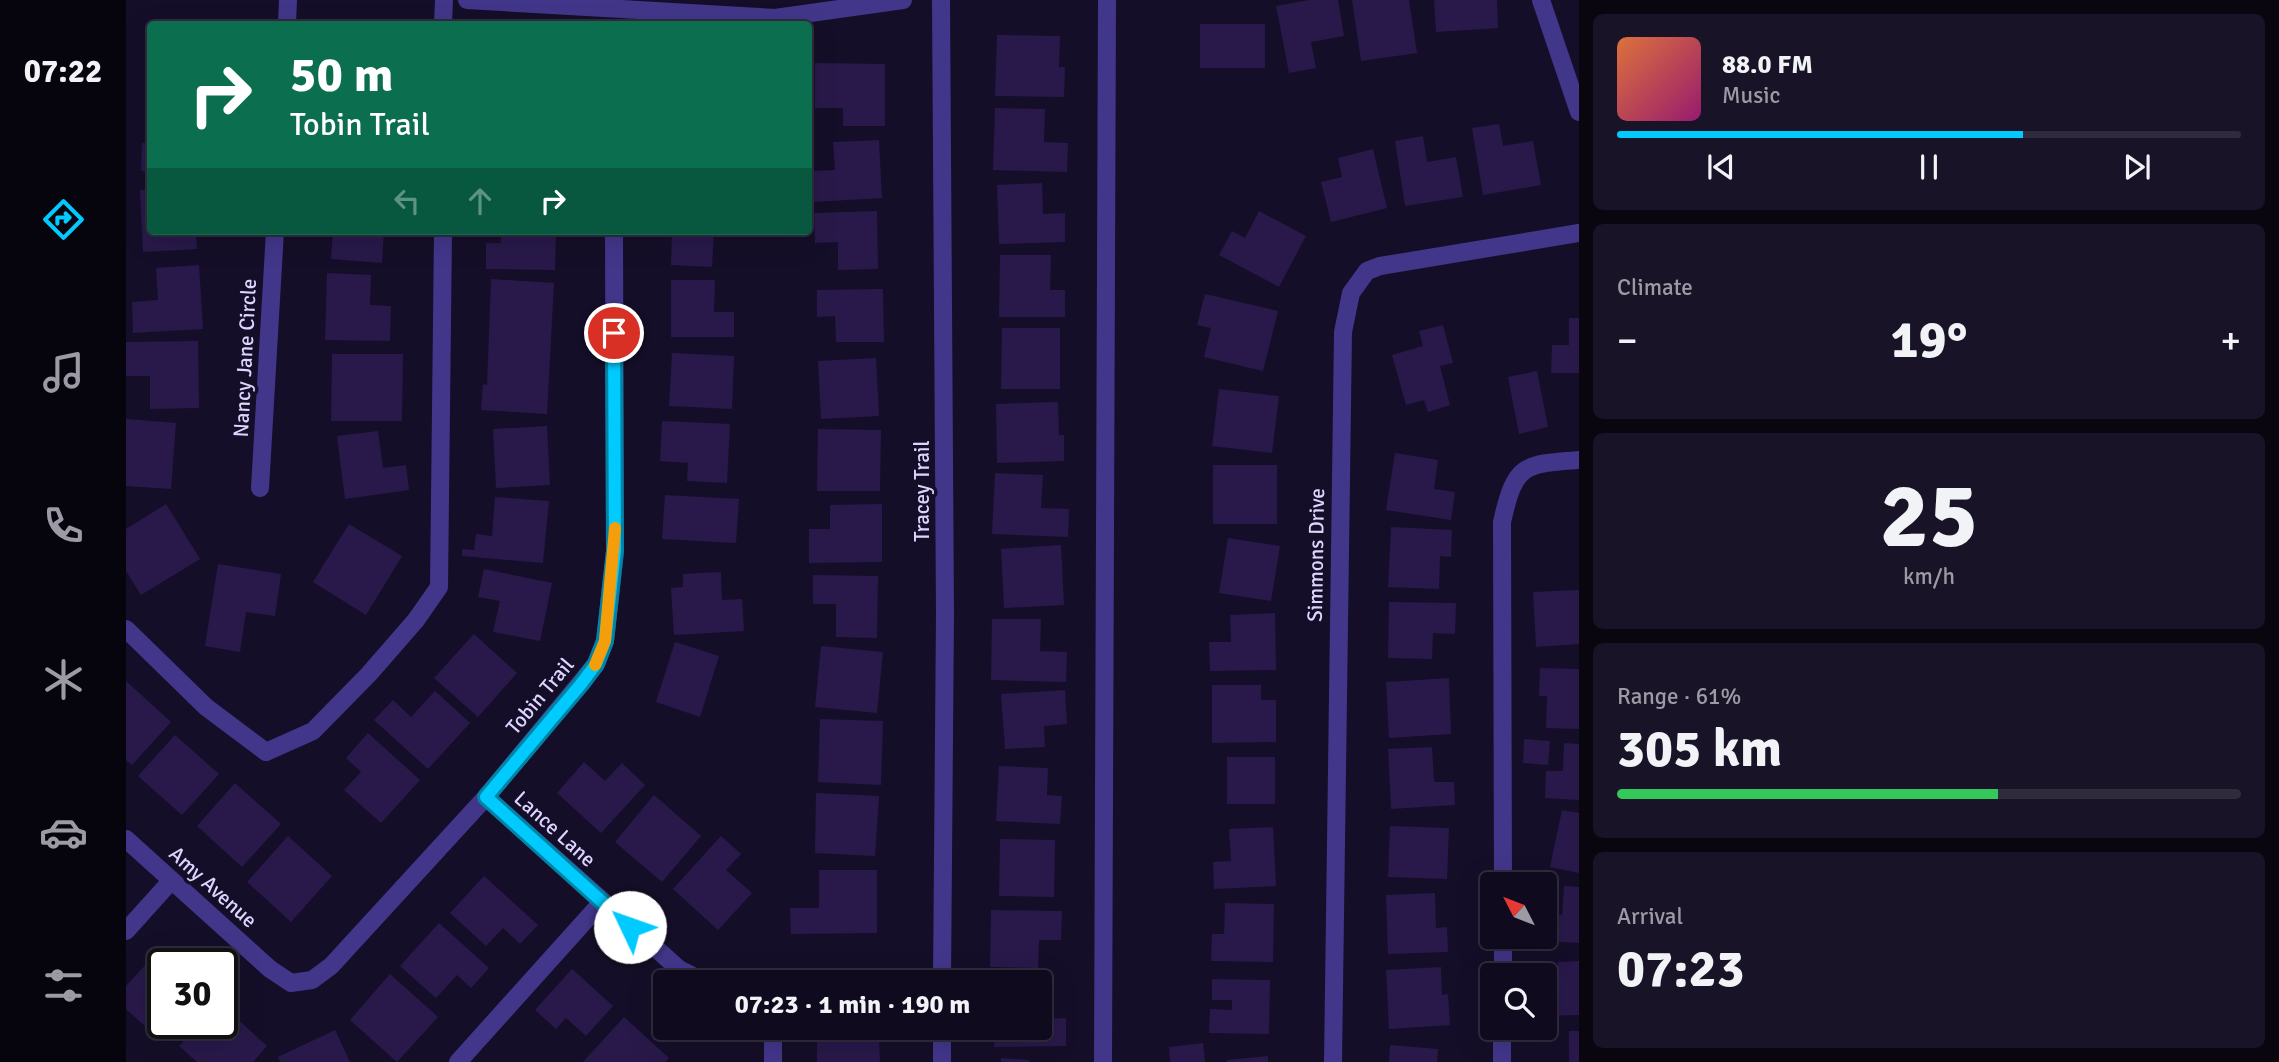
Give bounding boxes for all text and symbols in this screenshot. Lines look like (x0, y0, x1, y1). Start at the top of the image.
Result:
text: 50 m (290, 45, 393, 105)
icon: right (175, 49, 266, 140)
text: 88.0 FM (1722, 49, 1813, 81)
text: 07:22 (24, 52, 102, 91)
text: Music (1722, 81, 1780, 110)
text: Tobin Trail (290, 105, 430, 144)
icon: previous (1702, 148, 1740, 186)
icon: pause (1910, 148, 1948, 186)
icon: next (2118, 148, 2156, 186)
icon: left (388, 182, 426, 220)
icon: ahead (461, 182, 499, 220)
icon: right (534, 182, 572, 220)
icon: directions (39, 195, 88, 244)
text: Climate (1617, 273, 1693, 302)
street label: Nancy Jane Circle (228, 278, 262, 438)
pin (584, 303, 644, 363)
text: 19° (1891, 308, 1967, 372)
icon: arrive (595, 314, 633, 352)
text: − (1617, 317, 1638, 364)
text: + (2220, 317, 2241, 364)
icon: music (39, 348, 88, 397)
street label: Tracey Trail (909, 440, 935, 542)
text: 25 (1880, 460, 1978, 573)
street label: Simmons Drive (1302, 488, 1330, 622)
icon: phone (39, 501, 88, 550)
text: km/h (1903, 562, 1955, 591)
street label: Tobin Trail (501, 652, 579, 740)
icon: climate (39, 655, 88, 704)
text: Range · 61% (1617, 682, 1741, 711)
text: 305 km (1617, 717, 1782, 781)
street label: Lance Lane (509, 786, 601, 872)
icon: car (39, 808, 88, 857)
street label: Amy Avenue (164, 841, 262, 933)
north arrow (1480, 872, 1558, 948)
map controls (1480, 872, 1557, 1040)
position arrow (593, 890, 667, 964)
text: Arrival (1617, 902, 1683, 931)
text: 07:23 (1617, 937, 1745, 1001)
speed limit sign: 30 (147, 948, 238, 1039)
icon: filters (39, 961, 88, 1010)
button: search (1480, 963, 1557, 1040)
text: 07:23 · 1 min · 190 m (735, 989, 970, 1021)

